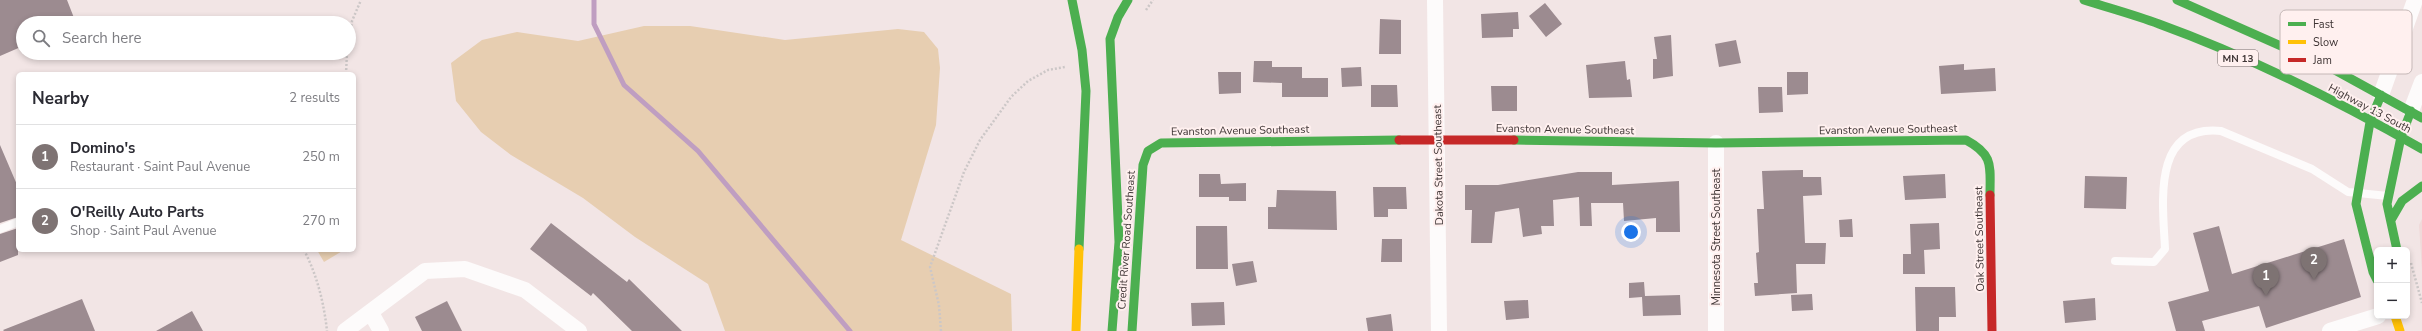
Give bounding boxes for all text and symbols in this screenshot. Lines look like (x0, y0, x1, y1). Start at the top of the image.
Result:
legend (2280, 10, 2412, 74)
search box (16, 16, 356, 60)
text: Fast (2313, 17, 2334, 32)
icon: search (30, 27, 52, 49)
text: Search here (62, 28, 142, 48)
text: Slow (2313, 35, 2338, 50)
road number: MN 13 (2218, 50, 2258, 66)
text: Jam (2312, 53, 2332, 68)
street label: Highway 13 South (2326, 80, 2414, 137)
text: Nearby (32, 87, 89, 110)
text: 2 results (289, 89, 340, 107)
street label: Dakota Street Southeast (1430, 104, 1447, 225)
street label: Evanston Avenue Southeast (1496, 121, 1634, 138)
street label: Evanston Avenue Southeast (1819, 121, 1957, 138)
street label: Evanston Avenue Southeast (1171, 122, 1309, 139)
text: Domino's (70, 138, 135, 158)
text: 1 (41, 148, 49, 166)
text: 250 m (302, 148, 340, 166)
text: Restaurant · Saint Paul Avenue (70, 158, 250, 176)
street label: Minnesota Street Southeast (1709, 168, 1724, 305)
street label: Credit River Road Southeast (1114, 170, 1139, 310)
street label: Oak Street Southeast (1971, 186, 1988, 292)
text: O'Reilly Auto Parts (70, 202, 204, 222)
text: 2 (41, 212, 49, 230)
text: 270 m (302, 212, 340, 230)
text: Shop · Saint Paul Avenue (70, 222, 217, 240)
your location (1621, 222, 1641, 242)
pin: 2 (2301, 247, 2327, 280)
map controls (2374, 247, 2410, 319)
button: + (2374, 247, 2410, 283)
pin: 1 (2253, 263, 2279, 296)
button: − (2374, 283, 2410, 319)

